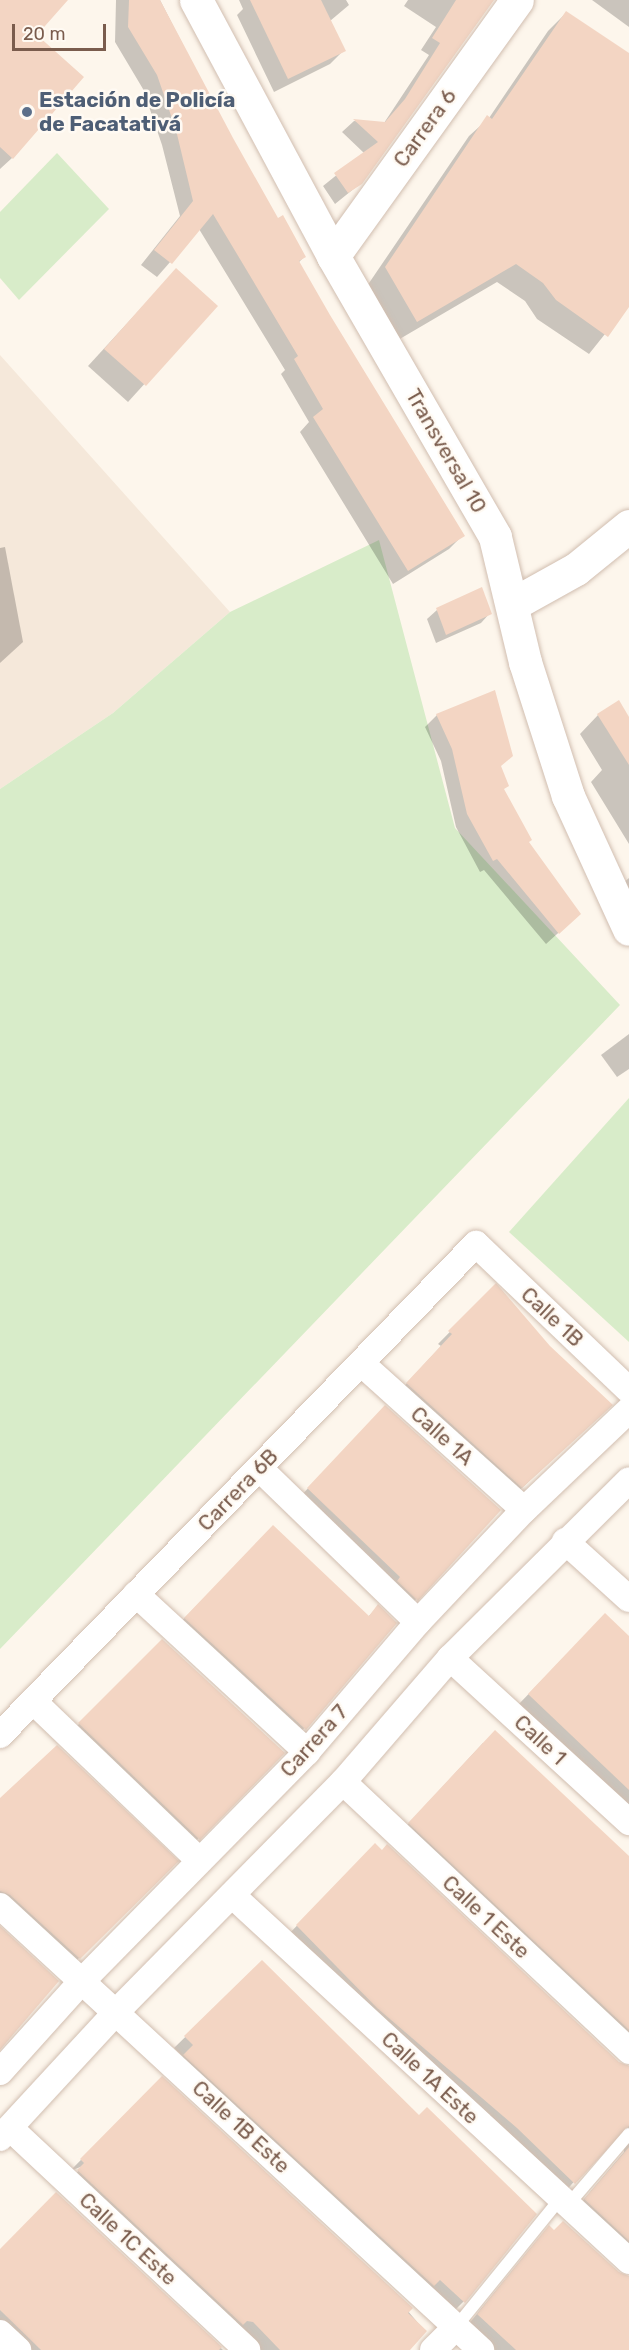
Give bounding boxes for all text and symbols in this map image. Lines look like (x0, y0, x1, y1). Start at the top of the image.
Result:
scale bar (15, 12, 110, 50)
text: 20 m (23, 23, 65, 45)
street label: Carrera 6 (388, 84, 462, 172)
place label: Estación de Policía de Facatativá (39, 87, 235, 137)
marker: Estación de Policía de Facatativá (20, 105, 34, 119)
street label: Transversal 10 (400, 385, 492, 517)
street label: Calle 1B (516, 1282, 588, 1352)
street label: Calle 1A (405, 1401, 479, 1471)
street label: Carrera 6B (193, 1444, 283, 1536)
street label: Carrera 7 (275, 1700, 353, 1782)
street label: Calle 1 (509, 1710, 571, 1770)
street label: Calle 1 Este (437, 1870, 535, 1964)
street label: Calle 1A Este (376, 2026, 484, 2130)
street label: Calle 1B Este (187, 2075, 295, 2179)
street label: Calle 1C Este (74, 2187, 182, 2291)

